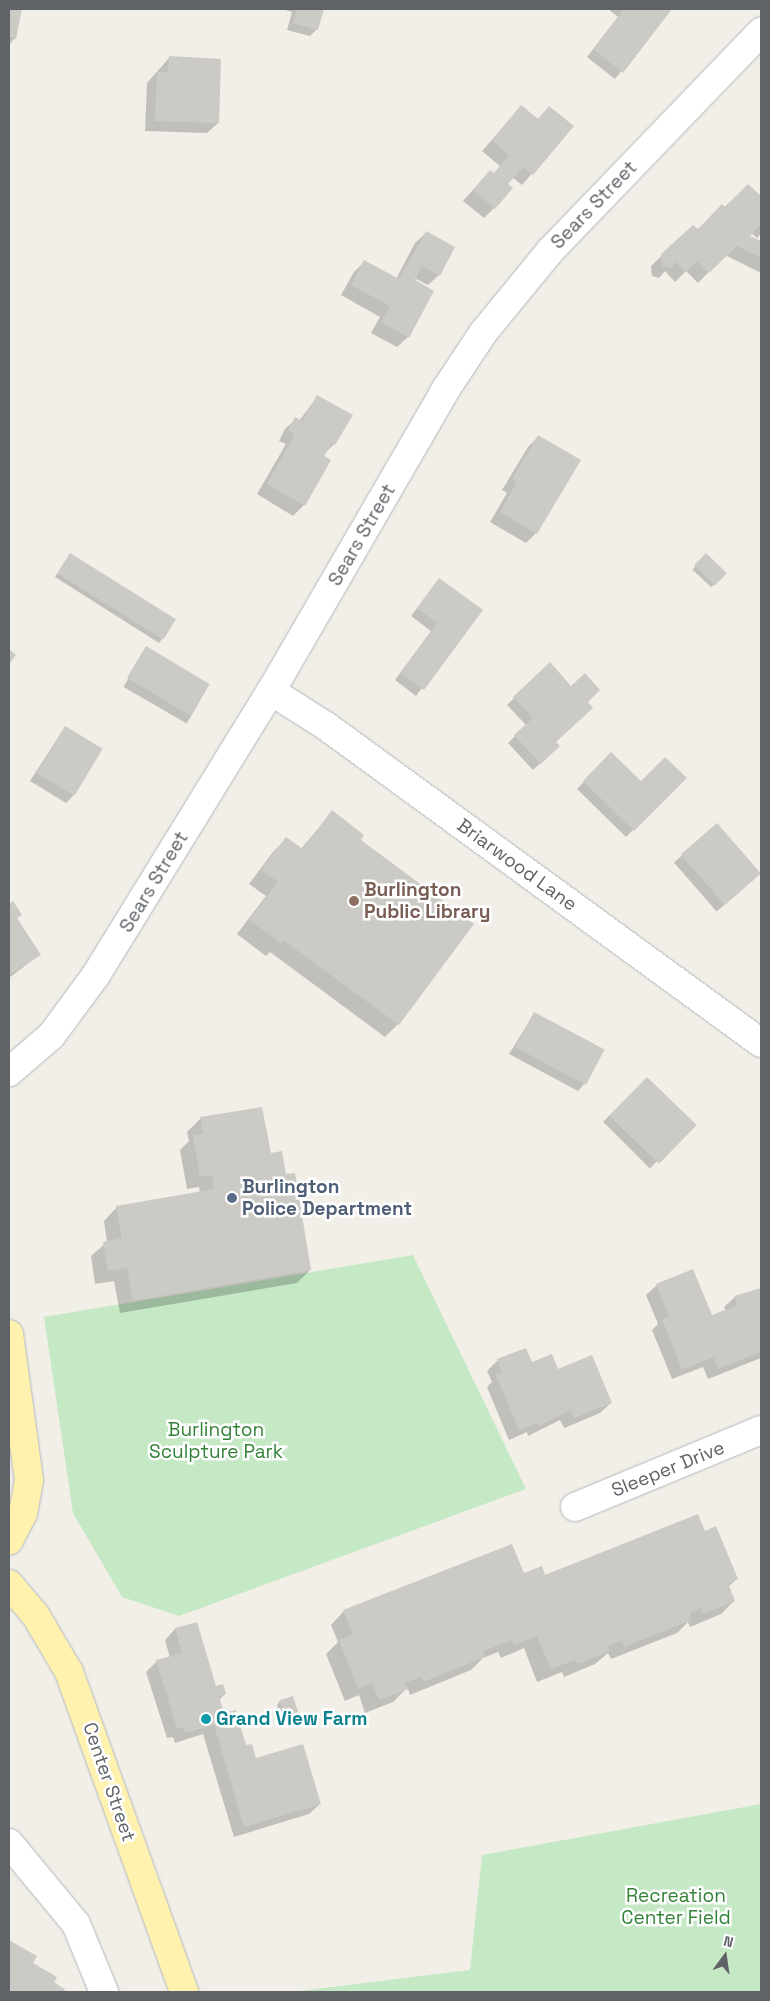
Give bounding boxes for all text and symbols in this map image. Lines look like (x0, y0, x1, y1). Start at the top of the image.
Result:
street label: Sears Street (546, 156, 642, 254)
street label: Sears Street (324, 480, 400, 590)
street label: Briarwood Lane (453, 814, 581, 916)
street label: Sears Street (115, 827, 193, 937)
place label: Burlington Public Library (364, 879, 490, 923)
marker: Burlington Public Library (348, 895, 360, 907)
place label: Burlington Police Department (242, 1176, 412, 1220)
marker: Burlington Police Department (226, 1192, 238, 1204)
park label: Burlington Sculpture Park (149, 1419, 283, 1463)
street label: Sleeper Drive (608, 1436, 728, 1502)
place label: Grand View Farm (216, 1708, 368, 1730)
marker: Grand View Farm (200, 1713, 212, 1725)
street label: Center Street (78, 1719, 140, 1845)
park label: Recreation Center Field (621, 1885, 731, 1929)
north arrow (700, 1931, 750, 1981)
text: N (722, 1932, 735, 1951)

